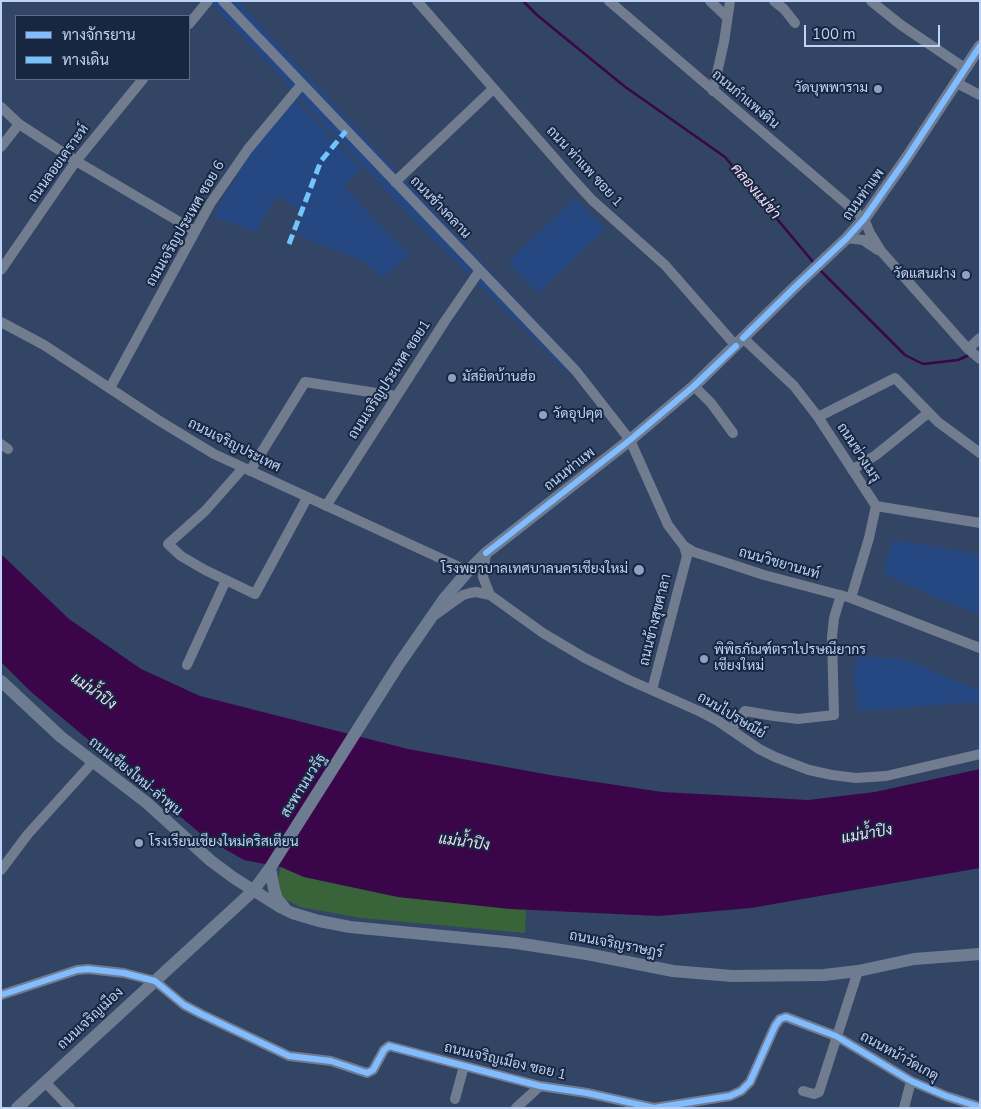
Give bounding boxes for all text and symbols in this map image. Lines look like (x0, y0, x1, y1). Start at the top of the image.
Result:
legend (15, 15, 190, 80)
scale bar (806, 15, 942, 47)
text: 100 m (812, 24, 856, 44)
text: ทางจักรยาน (62, 25, 136, 45)
text: ทางเดิน (62, 50, 109, 70)
street label: ถนนกำแพงดิน (708, 67, 782, 133)
place label: วัดบุพพาราม (794, 81, 868, 97)
marker: วัดบุพพาราม (872, 83, 884, 95)
street label: ถนนลอยเคราะห์ (25, 121, 93, 207)
street label: ถนน ท่าแพ ซอย 1 (542, 123, 626, 211)
street label: ถนนเจริญประเทศ ซอย 6 (143, 158, 229, 290)
water label: คลองแม่ข่า (726, 160, 784, 224)
street label: ถนนท่าแพ (840, 166, 888, 224)
street label: ถนนช้างคลาน (406, 173, 474, 243)
place label: วัดแสนฝาง (894, 267, 956, 283)
marker: วัดแสนฝาง (960, 269, 972, 281)
street label: ถนนเจริญประเทศ ซอย1 (345, 317, 435, 443)
place label: มัสยิดบ้านฮ่อ (462, 370, 536, 386)
marker: มัสยิดบ้านฮ่อ (446, 372, 458, 384)
place label: วัดอุปคุต (553, 407, 603, 423)
marker: วัดอุปคุต (537, 409, 549, 421)
street label: ถนนเจริญประเทศ (185, 415, 283, 477)
street label: ถนนข่วงเมรุ (833, 420, 883, 486)
street label: ถนนท่าแพ (541, 445, 599, 495)
street label: ถนนวิชยานนท์ (737, 544, 821, 584)
place label: โรงพยาบาลเทศบาลนครเชียงใหม่ (441, 562, 628, 578)
marker: โรงพยาบาลเทศบาลนครเชียงใหม่ (632, 563, 646, 577)
street label: ถนนข้างสุขศาลา (636, 572, 676, 668)
place label: พิพิธภัณฑ์ตราไปรษณียากร เชียงใหม่ (714, 643, 866, 676)
marker: พิพิธภัณฑ์ตราไปรษณียากร เชียงใหม่ (698, 653, 710, 665)
water label: แม่น้ำปิง (67, 670, 119, 714)
street label: ถนนไปรษณีย์ (694, 689, 768, 743)
street label: ถนนเชียงใหม่-ลำพูน (85, 734, 185, 820)
street label: สะพานนวรัฐ (278, 751, 330, 821)
water label: แม่น้ำปิง (840, 822, 894, 848)
water label: แม่น้ำปิง (437, 831, 491, 855)
place label: โรงเรียนเชียงใหม่คริสเตียน (149, 835, 299, 851)
marker: โรงเรียนเชียงใหม่คริสเตียน (133, 837, 145, 849)
street label: ถนนเจริญราษฎร์ (568, 928, 664, 962)
street label: ถนนเจริญเมือง (55, 984, 127, 1054)
street label: ถนนหน้าวัดเกตุ (857, 1029, 941, 1085)
street label: ถนนเจริญเมือง ซอย 1 (442, 1040, 568, 1084)

